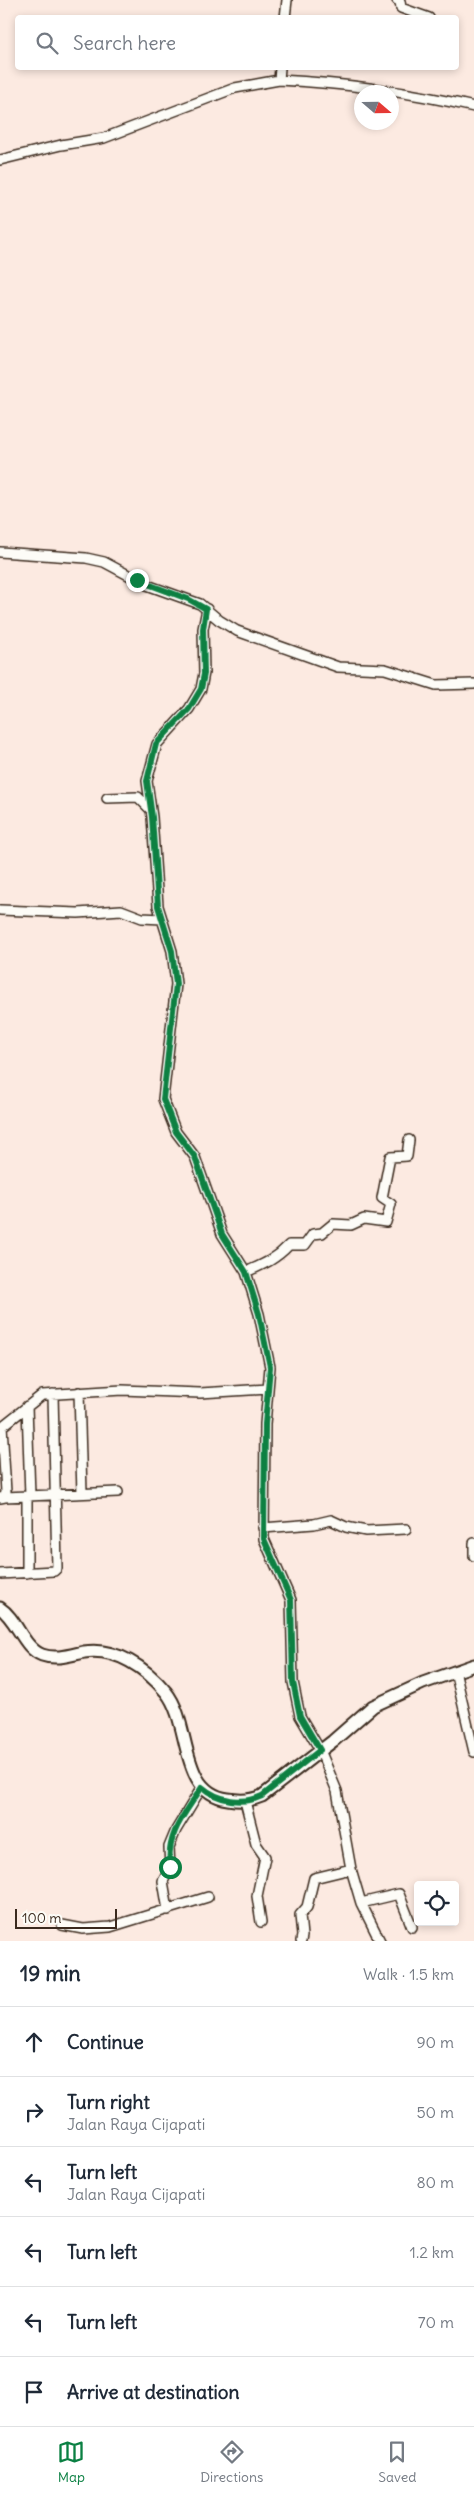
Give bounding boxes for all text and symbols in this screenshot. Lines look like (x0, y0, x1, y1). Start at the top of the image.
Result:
search box (15, 15, 459, 70)
icon: search (33, 29, 61, 57)
text: Search here (73, 31, 176, 55)
north arrow (354, 85, 399, 130)
route end (126, 569, 149, 592)
route start (159, 1856, 182, 1879)
map controls (414, 1881, 459, 1926)
button: locate (414, 1881, 459, 1926)
scale bar (15, 1906, 118, 1929)
text: 100 m (22, 1909, 62, 1927)
text: 19 min (20, 1960, 81, 1987)
text: Walk · 1.5 km (363, 1964, 454, 1984)
icon: ahead (20, 2028, 48, 2056)
text: Continue (67, 2030, 144, 2054)
text: 90 m (416, 2032, 454, 2052)
text: Turn right (67, 2090, 150, 2114)
icon: right (20, 2098, 48, 2126)
text: 50 m (416, 2102, 454, 2122)
text: Jalan Raya Cijapati (67, 2114, 205, 2134)
text: Turn left (67, 2160, 137, 2184)
icon: left (20, 2168, 48, 2196)
text: 80 m (416, 2172, 454, 2192)
text: Jalan Raya Cijapati (67, 2184, 205, 2204)
icon: left (20, 2238, 48, 2266)
text: Turn left (67, 2240, 137, 2264)
text: 1.2 km (410, 2242, 454, 2262)
icon: left (20, 2308, 48, 2336)
text: Turn left (67, 2310, 137, 2334)
text: 70 m (418, 2312, 454, 2332)
icon: arrive (20, 2378, 48, 2406)
text: Arrive at destination (67, 2380, 240, 2404)
tab: Map (57, 2438, 85, 2486)
tab: Directions (200, 2438, 263, 2486)
tab: Saved (378, 2438, 417, 2486)

